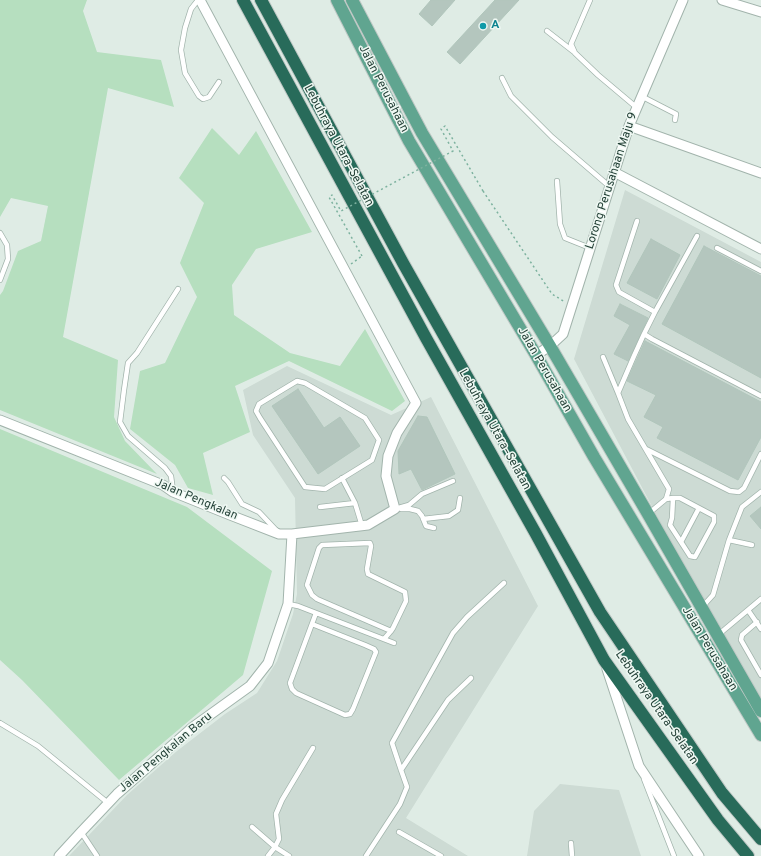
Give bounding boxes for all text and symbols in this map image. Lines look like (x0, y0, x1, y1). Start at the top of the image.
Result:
place label: A (491, 19, 500, 33)
marker: A (478, 21, 488, 31)
street label: Jalan Perusahaan (355, 43, 411, 135)
street label: Lebuhraya Utara–Selatan (300, 83, 376, 209)
street label: Lorong Perusahaan Maju 9 (583, 111, 641, 251)
street label: Jalan Perusahaan (514, 325, 574, 415)
street label: Lebuhraya Utara–Selatan (455, 367, 533, 493)
street label: Jalan Pengkalan (152, 476, 240, 524)
street label: Jalan Perusahaan (678, 604, 740, 694)
street label: Lebuhraya Utara–Selatan (611, 648, 701, 768)
street label: Jalan Pengkalan Baru (116, 710, 216, 796)

